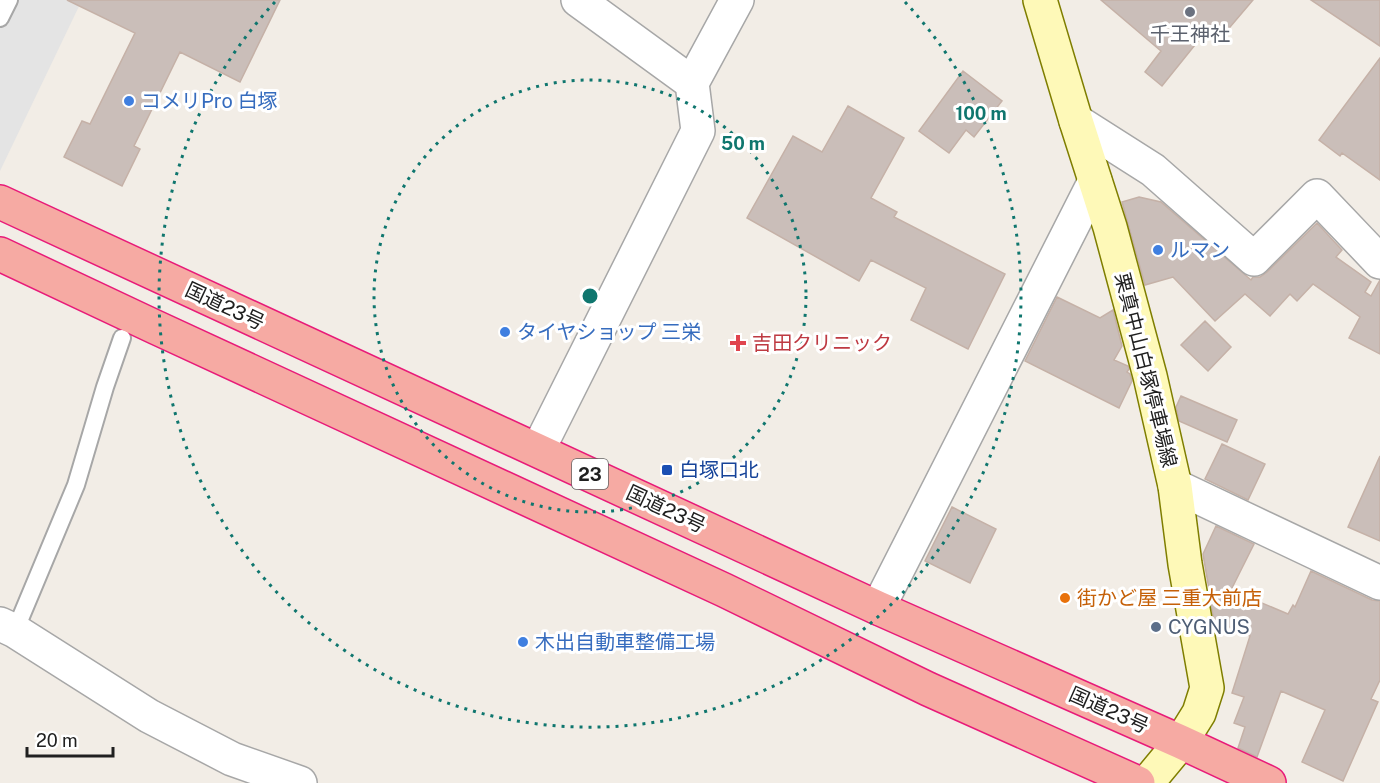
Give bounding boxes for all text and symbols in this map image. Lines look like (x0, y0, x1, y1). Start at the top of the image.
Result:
marker: 千王神社 (1183, 5, 1197, 19)
place label: 千王神社 (1150, 22, 1230, 46)
place label: コメリPro 白塚 (141, 89, 277, 113)
marker: コメリPro 白塚 (122, 94, 136, 108)
text: 100 m (955, 103, 1007, 124)
text: 50 m (721, 133, 765, 154)
place label: ルマン (1170, 238, 1230, 262)
marker: ルマン (1151, 243, 1165, 257)
street label: 栗真中山白塚停車場線 (1110, 270, 1182, 470)
street label: 国道23号 (182, 277, 268, 335)
centre of rings (580, 286, 600, 306)
place label: タイヤショップ 三栄 (517, 320, 701, 344)
marker: タイヤショップ 三栄 (498, 325, 512, 339)
place label: 吉田クリニック (752, 331, 892, 355)
marker: 吉田クリニック (729, 334, 747, 352)
place label: 白塚口北 (679, 458, 759, 482)
road number: 23 (572, 459, 608, 489)
marker: 白塚口北 (660, 463, 674, 477)
street label: 国道23号 (623, 480, 709, 538)
place label: 街かど屋 三重大前店 (1077, 586, 1262, 610)
marker: 街かど屋 三重大前店 (1058, 591, 1072, 605)
place label: CYGNUS (1168, 615, 1250, 639)
marker: CYGNUS (1149, 620, 1163, 634)
place label: 木出自動車整備工場 (535, 630, 715, 654)
marker: 木出自動車整備工場 (516, 635, 530, 649)
street label: 国道23号 (1066, 682, 1152, 738)
scale bar (27, 720, 112, 758)
text: 20 m (36, 730, 78, 751)

